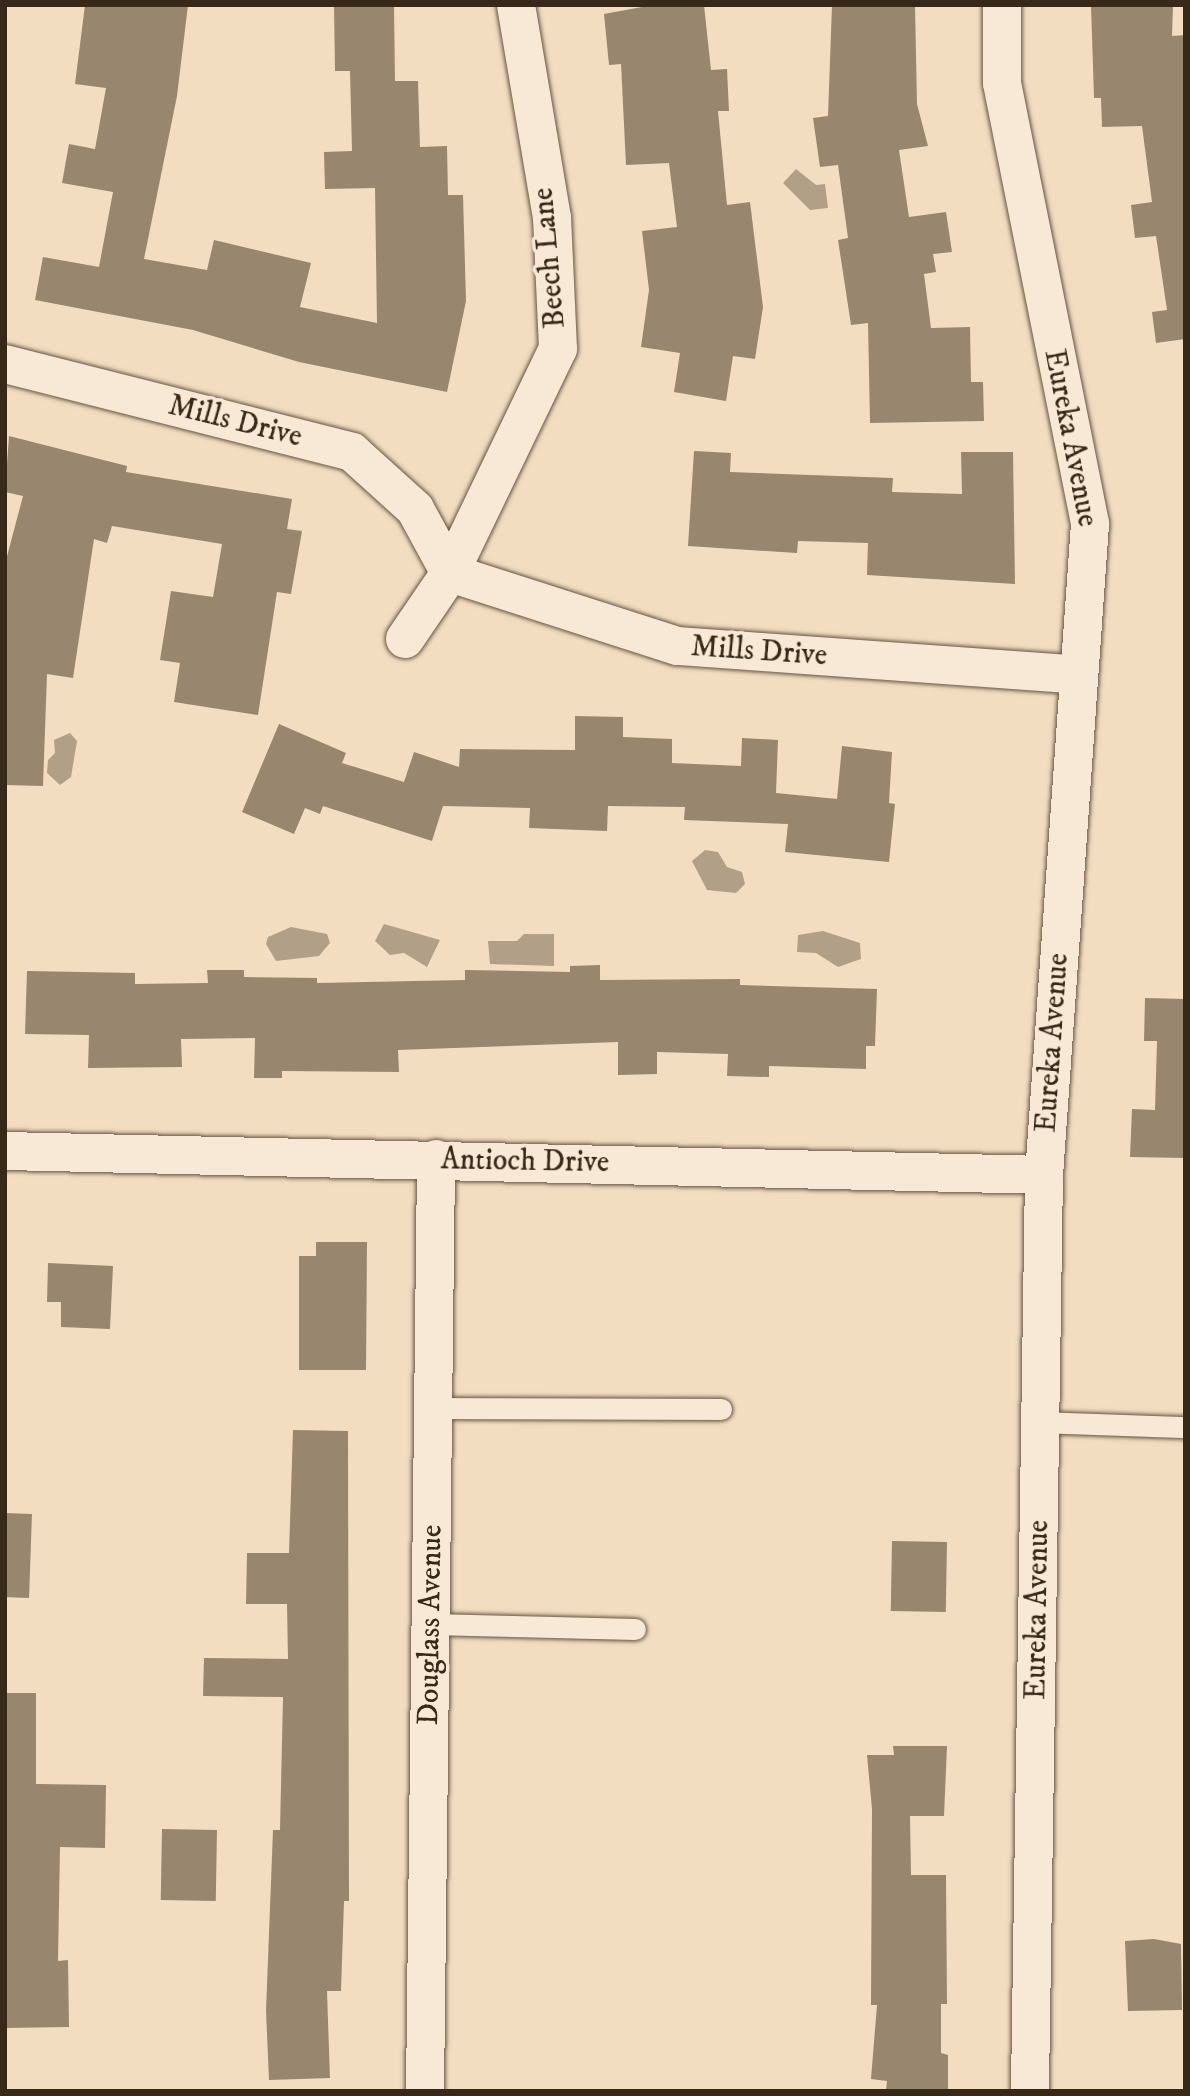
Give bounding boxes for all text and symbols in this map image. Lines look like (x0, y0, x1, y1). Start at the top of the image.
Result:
street label: Beech Lane (526, 186, 574, 330)
street label: Eureka Avenue (1035, 346, 1105, 530)
street label: Mills Drive (164, 388, 306, 456)
street label: Mills Drive (690, 629, 828, 675)
street label: Eureka Avenue (1029, 952, 1077, 1134)
street label: Antioch Drive (440, 1143, 610, 1181)
street label: Eureka Avenue (1018, 1520, 1058, 1700)
street label: Douglass Avenue (411, 1524, 451, 1726)

